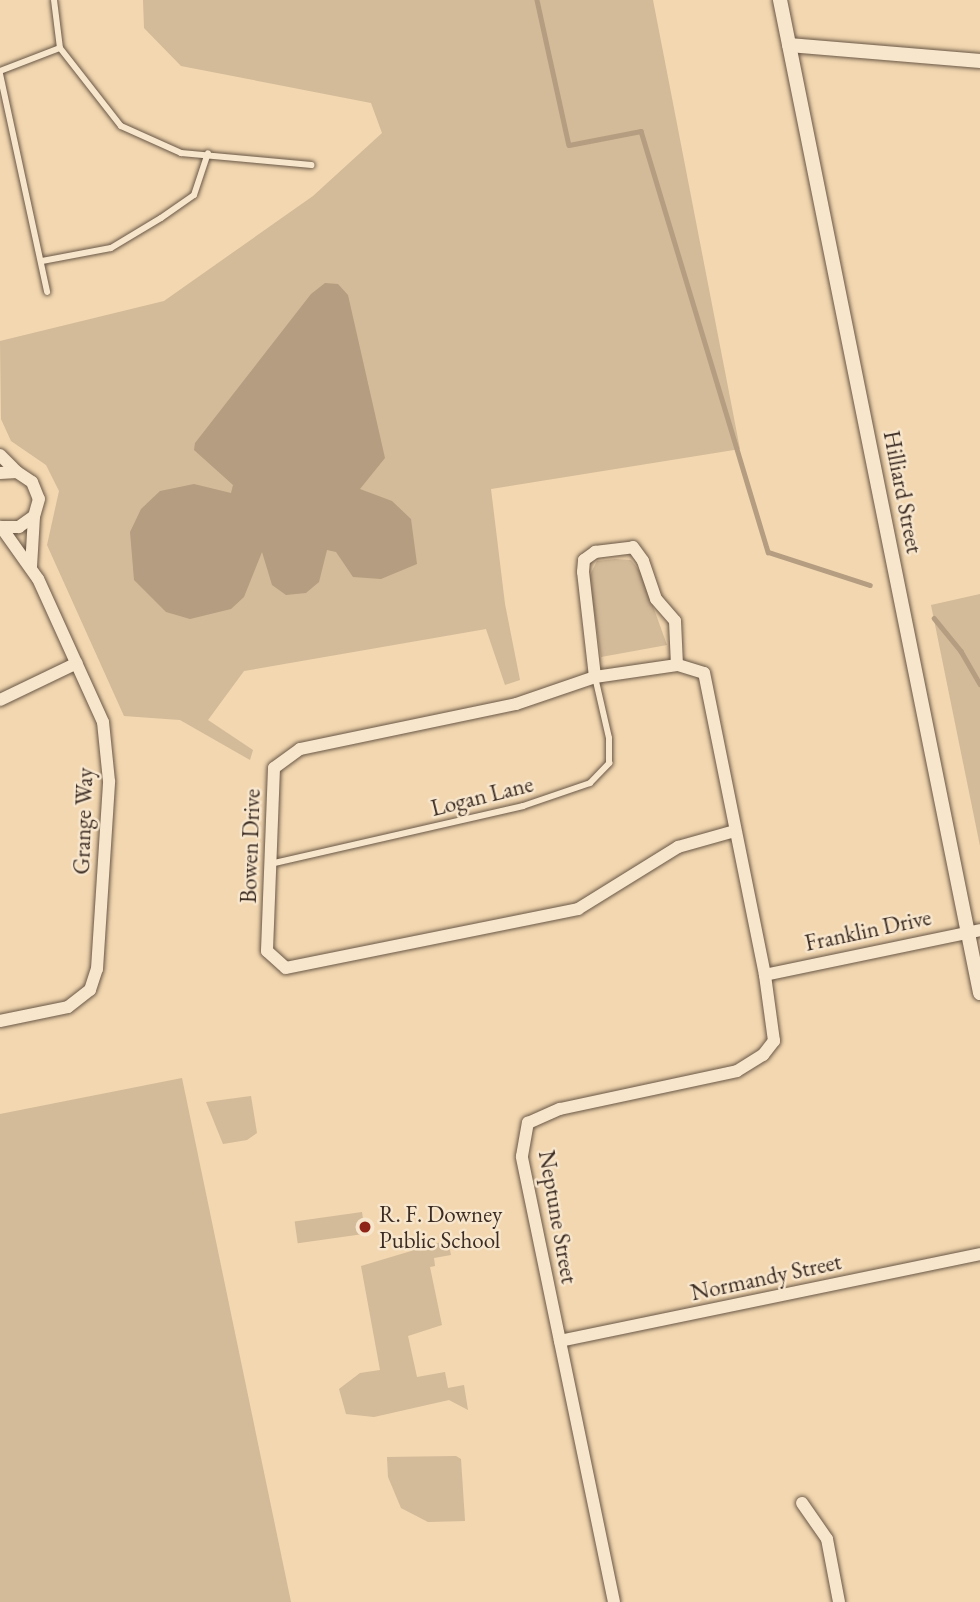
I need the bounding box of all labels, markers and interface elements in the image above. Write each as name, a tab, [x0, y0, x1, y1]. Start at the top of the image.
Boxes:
street label: Hilliard Street	[878, 428, 928, 556]
street label: Grange Way	[67, 767, 99, 875]
street label: Logan Lane	[428, 770, 536, 822]
street label: Bowen Drive	[234, 788, 266, 904]
street label: Franklin Drive	[802, 903, 934, 957]
street label: Neptune Street	[533, 1148, 583, 1286]
place label: R. F. Downey Public School	[379, 1200, 502, 1254]
marker: R. F. Downey Public School	[357, 1219, 373, 1235]
street label: Normandy Street	[688, 1248, 844, 1306]

